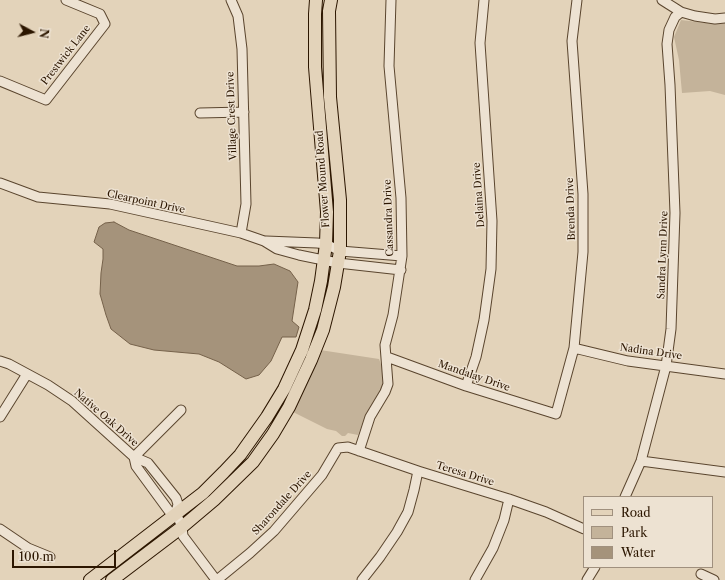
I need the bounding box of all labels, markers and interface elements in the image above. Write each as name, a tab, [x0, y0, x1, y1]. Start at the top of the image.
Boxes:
north arrow	[12, 12, 52, 52]
street label: Prestwick Lane	[39, 23, 93, 87]
text: N	[36, 28, 51, 39]
street label: Village Crest Drive	[224, 71, 240, 161]
street label: Flower Mound Road	[314, 130, 332, 228]
street label: Delaina Drive	[471, 162, 487, 228]
street label: Brenda Drive	[564, 177, 578, 241]
street label: Cassandra Drive	[382, 179, 396, 257]
street label: Clearpoint Drive	[106, 188, 186, 216]
street label: Sandra Lynn Drive	[655, 211, 671, 299]
street label: Nadina Drive	[619, 342, 683, 362]
street label: Mandalay Drive	[437, 358, 511, 394]
street label: Native Oak Drive	[71, 387, 141, 449]
street label: Teresa Drive	[435, 459, 495, 489]
street label: Sharondale Drive	[250, 468, 314, 538]
legend	[583, 496, 713, 568]
text: Road	[621, 505, 651, 520]
text: Park	[621, 525, 647, 540]
scale bar	[14, 542, 118, 568]
text: Water	[621, 545, 655, 560]
text: 100 m	[19, 549, 54, 564]

